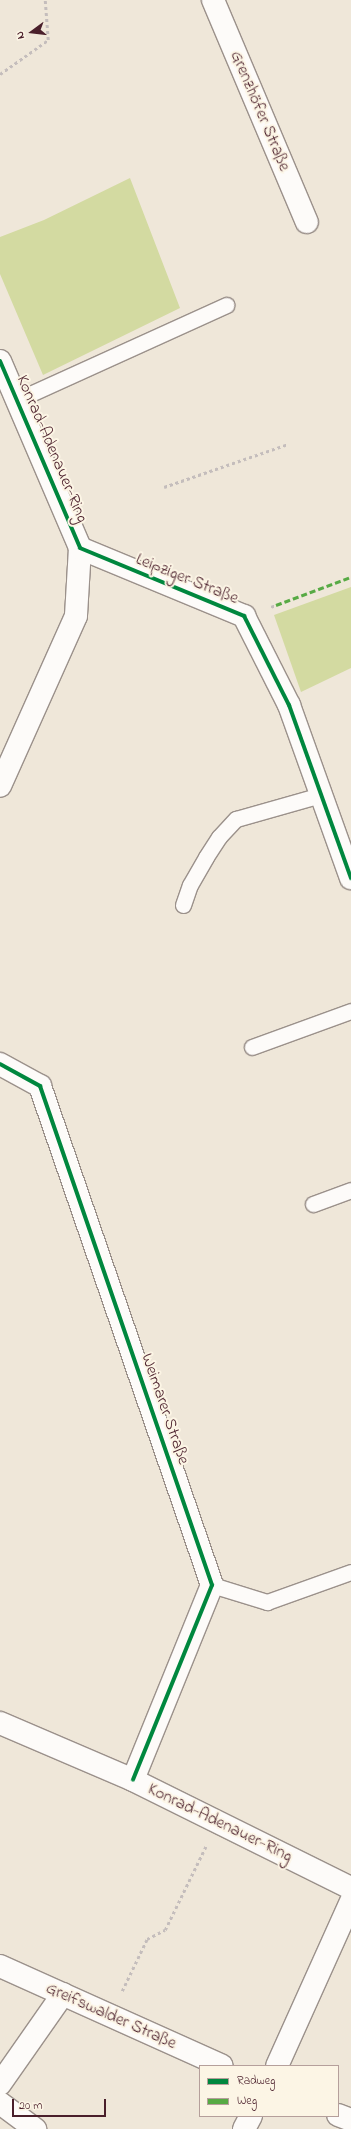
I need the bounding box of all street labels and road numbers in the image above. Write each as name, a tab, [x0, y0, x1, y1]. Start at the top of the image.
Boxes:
street label: Grenzhöfer Straße	[225, 48, 295, 174]
street label: Konrad-Adenauer-Ring	[12, 372, 92, 526]
street label: Leipziger Straße	[133, 549, 241, 609]
street label: Weimarer Straße	[136, 1351, 194, 1467]
street label: Konrad-Adenauer-Ring	[144, 1779, 296, 1867]
street label: Greifswalder Straße	[43, 1978, 179, 2054]

